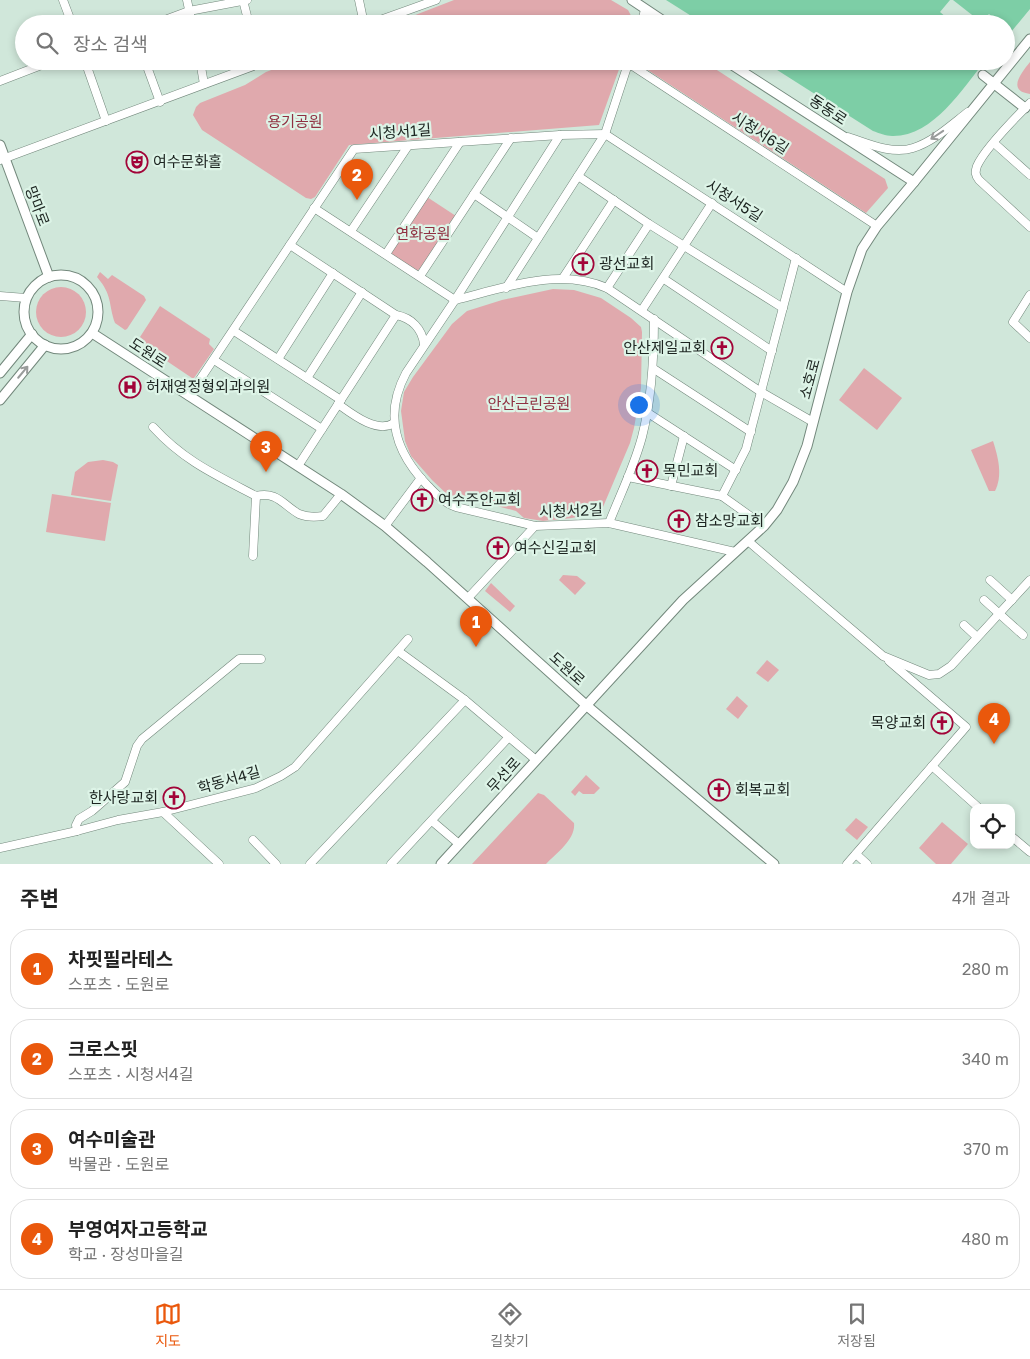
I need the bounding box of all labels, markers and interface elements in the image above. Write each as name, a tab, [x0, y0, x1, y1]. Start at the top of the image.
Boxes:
search box	[15, 15, 1015, 70]
icon: search	[33, 29, 61, 57]
text: 장소 검색	[73, 32, 148, 55]
street label: 동동로	[806, 90, 851, 128]
street label: 시청서6길	[729, 107, 792, 157]
park label: 용기공원	[267, 112, 323, 130]
street label: 시청서1길	[368, 120, 432, 142]
one-way arrow	[930, 130, 944, 140]
theatre icon: 여수문화홀	[125, 150, 149, 174]
place label: 여수문화홀	[153, 152, 222, 170]
pin: 2	[341, 159, 373, 200]
street label: 시청서5길	[703, 175, 766, 225]
street label: 망마로	[22, 183, 54, 228]
park label: 연화공원	[395, 224, 451, 242]
church icon: 광선교회	[571, 252, 595, 276]
place label: 광선교회	[599, 254, 654, 272]
street label: 도원로	[126, 333, 171, 371]
church icon: 안산제일교회	[710, 336, 734, 360]
place label: 안산제일교회	[623, 338, 706, 356]
street label: 소호로	[795, 356, 823, 401]
one-way arrow	[17, 366, 28, 379]
hospital icon: 허재영정형외과의원	[118, 375, 142, 399]
place label: 허재영정형외과의원	[146, 377, 270, 395]
your location	[626, 392, 652, 418]
park label: 안산근린공원	[488, 394, 570, 412]
pin: 3	[250, 431, 282, 472]
church icon: 목민교회	[635, 459, 659, 483]
place label: 목민교회	[663, 461, 718, 479]
church icon: 여수주안교회	[410, 488, 434, 512]
place label: 여수주안교회	[438, 490, 521, 508]
street label: 시청서2길	[539, 500, 603, 520]
church icon: 참소망교회	[667, 509, 691, 533]
place label: 참소망교회	[695, 511, 764, 529]
church icon: 여수신길교회	[486, 536, 510, 560]
place label: 여수신길교회	[514, 538, 597, 556]
pin: 1	[460, 606, 492, 647]
street label: 도원로	[546, 648, 589, 689]
pin: 4	[978, 703, 1010, 744]
church icon: 목양교회	[930, 711, 954, 735]
place label: 목양교회	[871, 713, 926, 731]
street label: 무선로	[483, 753, 524, 796]
street label: 학동서4길	[195, 762, 262, 797]
church icon: 회복교회	[707, 778, 731, 802]
place label: 회복교회	[735, 780, 790, 798]
church icon: 한사랑교회	[162, 786, 186, 810]
place label: 한사랑교회	[89, 788, 158, 806]
map controls	[970, 804, 1015, 849]
button: locate	[970, 804, 1015, 849]
text: 주변	[20, 885, 59, 911]
text: 4개 결과	[952, 888, 1010, 908]
text: 차핏필라테스	[68, 947, 173, 970]
text: 1	[33, 959, 41, 979]
text: 280 m	[962, 959, 1009, 979]
text: 스포츠 · 도원로	[68, 974, 169, 994]
text: 크로스핏	[68, 1037, 138, 1060]
text: 2	[32, 1049, 42, 1069]
text: 340 m	[962, 1049, 1009, 1069]
text: 스포츠 · 시청서4길	[68, 1064, 194, 1084]
text: 여수미술관	[68, 1127, 155, 1150]
text: 3	[32, 1139, 42, 1159]
text: 370 m	[963, 1139, 1009, 1159]
text: 박물관 · 도원로	[68, 1154, 169, 1174]
text: 부영여자고등학교	[68, 1217, 208, 1240]
text: 4	[32, 1229, 42, 1249]
text: 480 m	[961, 1229, 1009, 1249]
text: 학교 · 장성마을길	[68, 1244, 184, 1264]
tab: 지도	[154, 1300, 182, 1350]
tab: 길찾기	[490, 1300, 529, 1350]
tab: 저장됨	[837, 1300, 876, 1350]

